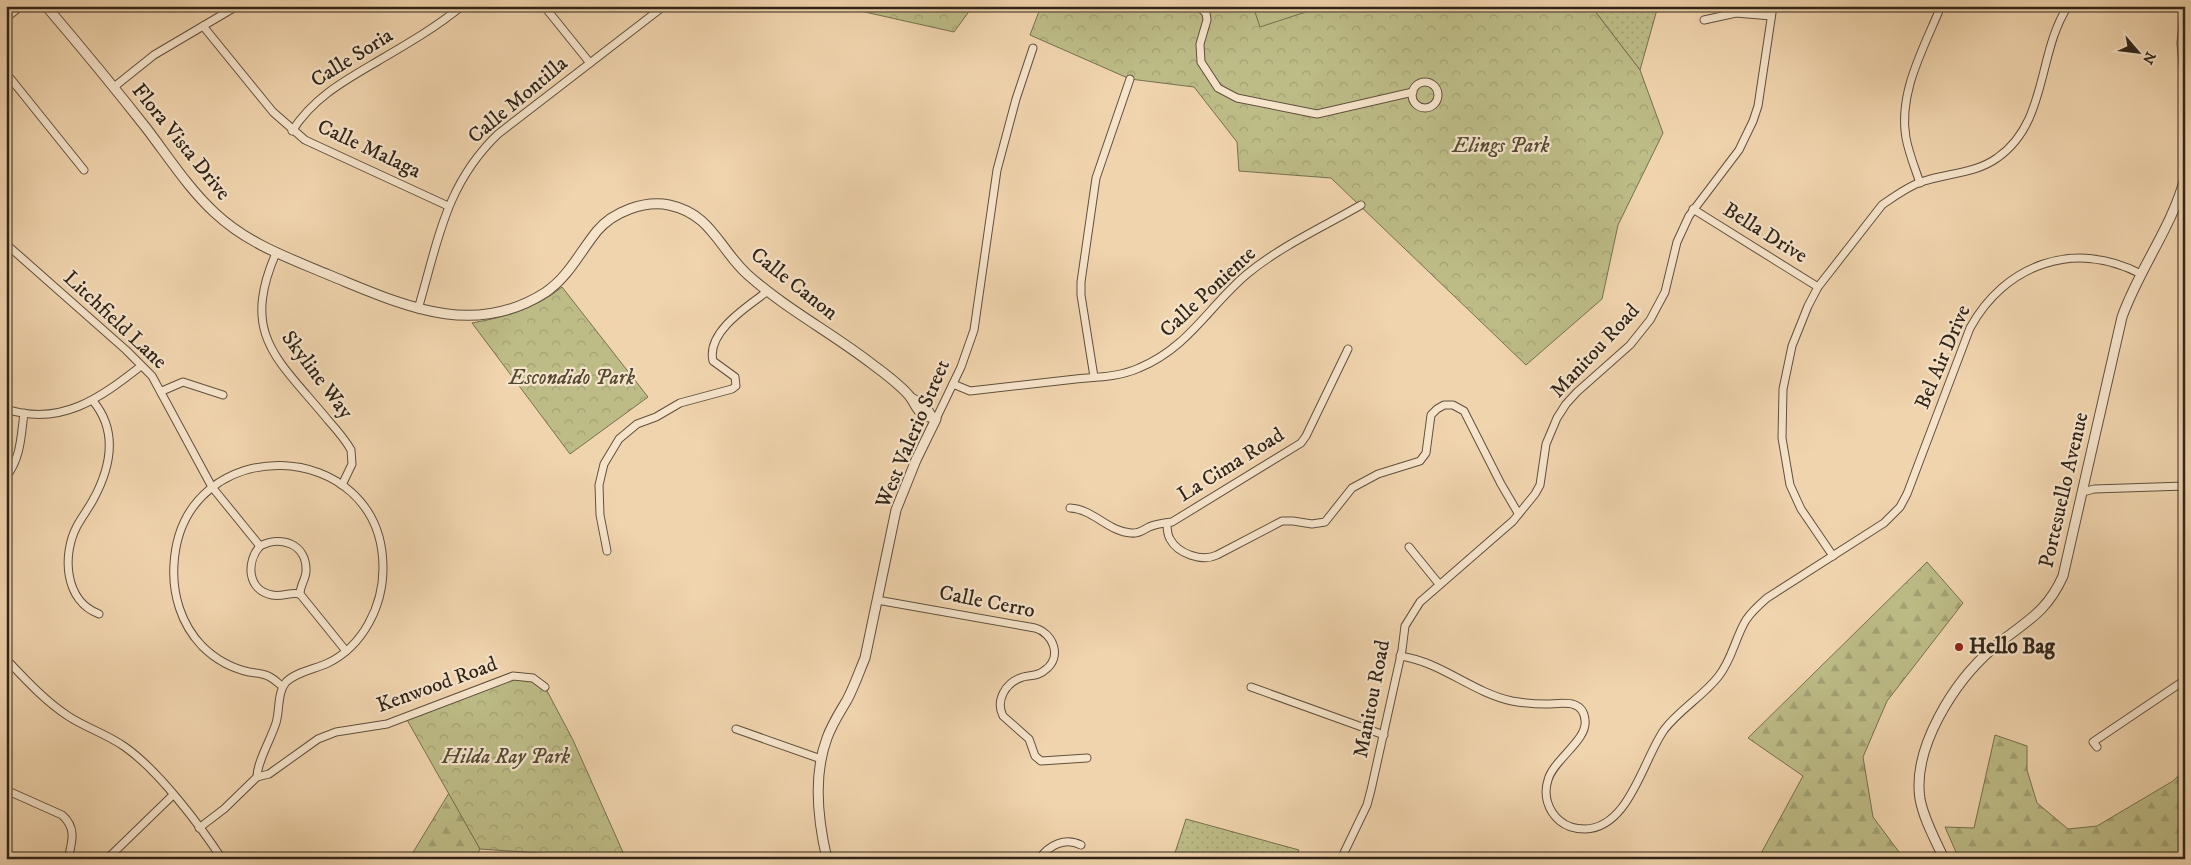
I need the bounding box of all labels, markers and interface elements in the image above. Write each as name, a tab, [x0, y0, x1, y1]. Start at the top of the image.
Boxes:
street label: Calle Soria	[306, 23, 398, 93]
north arrow	[2114, 28, 2164, 78]
text: N	[2138, 48, 2159, 67]
street label: Calle Montilla	[463, 51, 573, 149]
street label: Flora Vista Drive	[126, 78, 236, 206]
street label: Calle Malaga	[313, 114, 425, 184]
park label: Elings Park	[1451, 133, 1550, 159]
street label: Bella Drive	[1718, 197, 1812, 269]
street label: Calle Poniente	[1155, 241, 1262, 343]
street label: Calle Canon	[745, 242, 843, 326]
street label: Litchfield Lane	[58, 265, 173, 375]
street label: Manitou Road	[1545, 298, 1646, 404]
street label: Bel Air Drive	[1909, 301, 1977, 413]
street label: Skyline Way	[275, 326, 359, 425]
street label: West Valerio Street	[870, 356, 956, 513]
park label: Escondido Park	[508, 365, 635, 391]
street label: Portesuello Avenue	[2033, 409, 2095, 570]
street label: La Cima Road	[1173, 422, 1289, 508]
street label: Calle Cerro	[937, 580, 1037, 624]
place label: Hello Bag	[1969, 634, 2055, 660]
street label: Manitou Road	[1348, 637, 1396, 760]
marker: Hello Bag	[1953, 641, 1965, 653]
street label: Kenwood Road	[373, 651, 501, 719]
park label: Hilda Ray Park	[441, 744, 570, 770]

